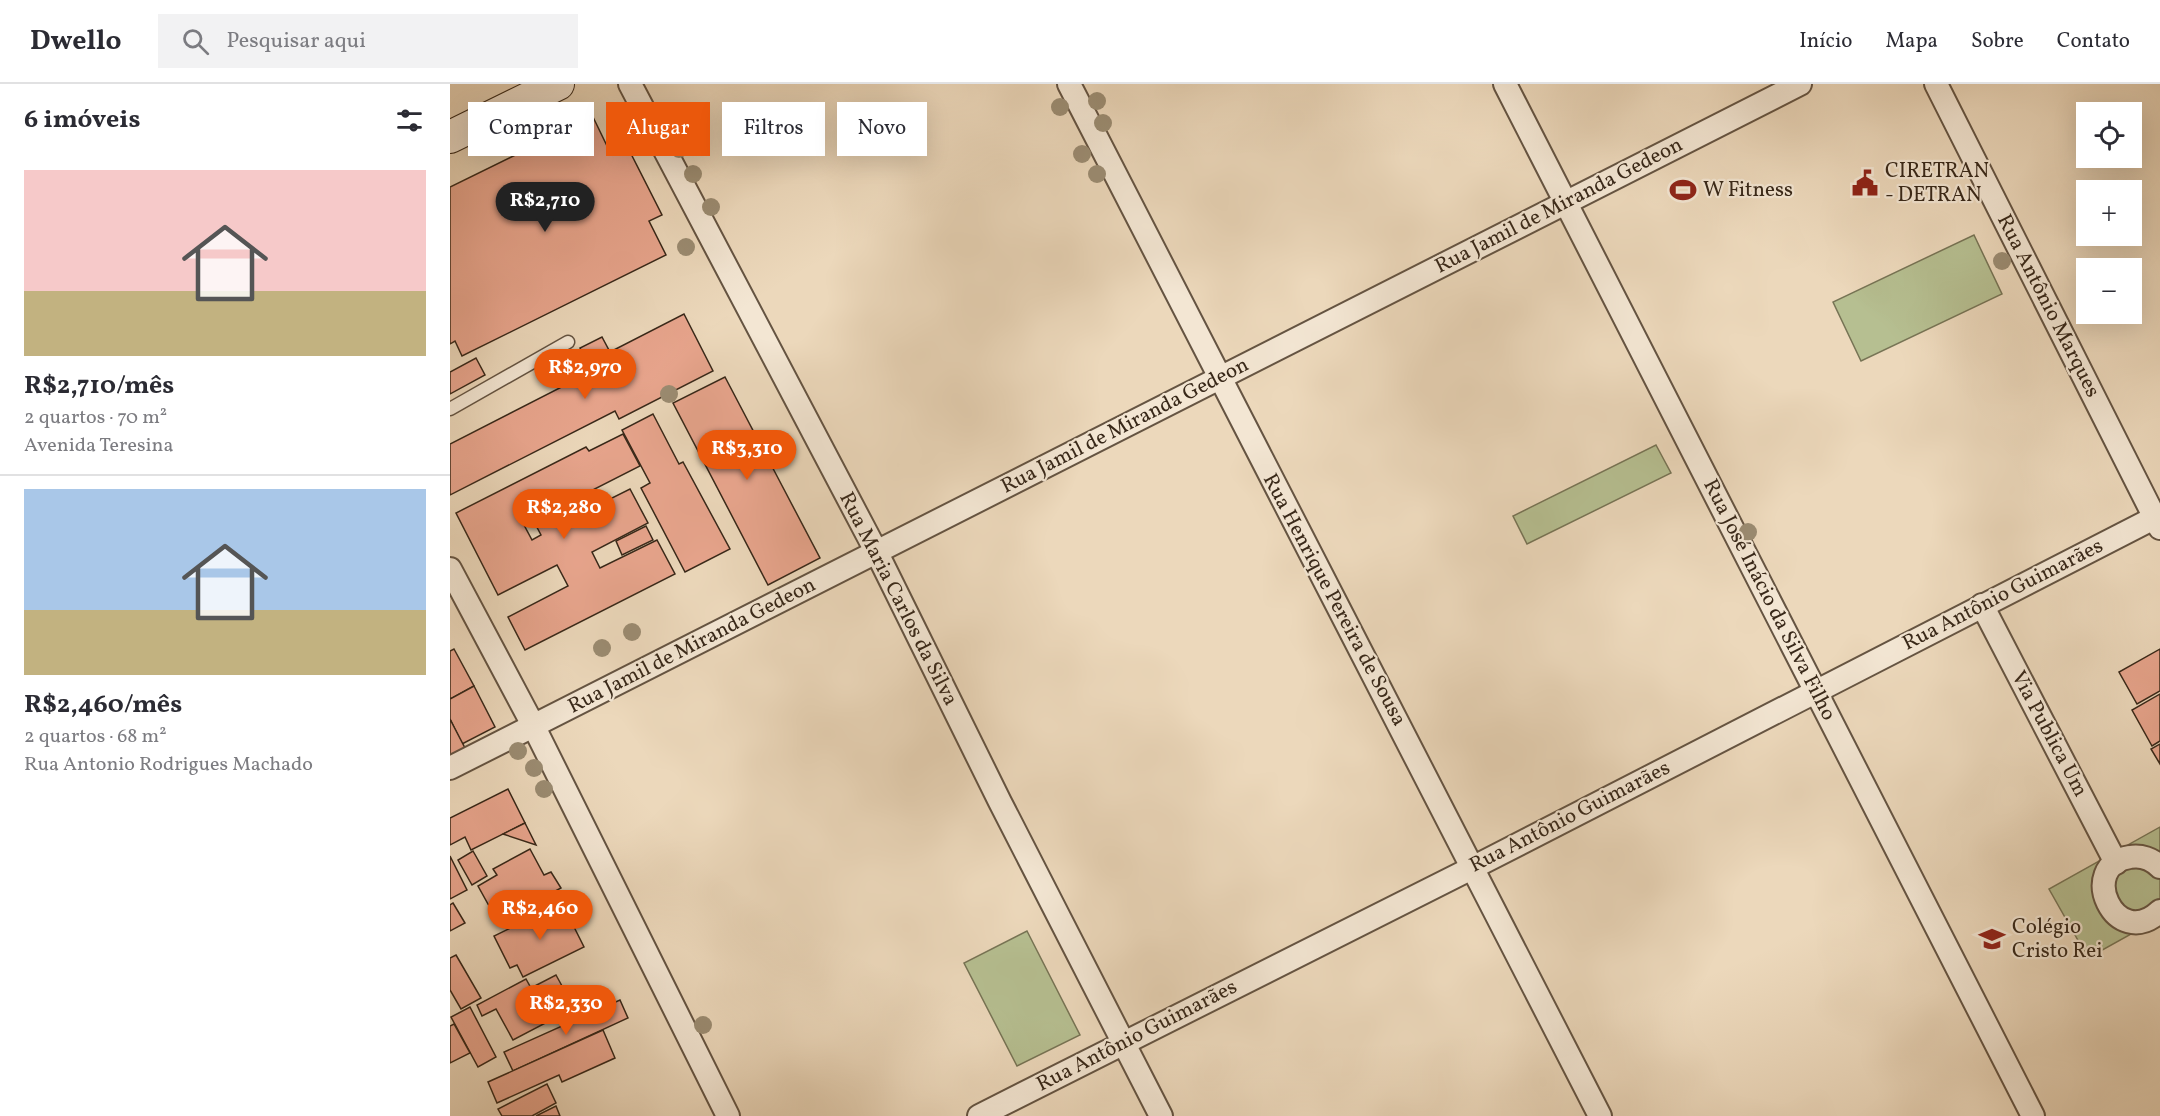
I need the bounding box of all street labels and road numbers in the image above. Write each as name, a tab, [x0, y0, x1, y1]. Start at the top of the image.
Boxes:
street label: Rua Jamil de Miranda Gedeon	[1430, 131, 1688, 281]
street label: Rua Antônio Marques	[1989, 210, 2107, 402]
street label: Rua Jamil de Miranda Gedeon	[996, 351, 1254, 501]
street label: Rua Henrique Pereira de Sousa	[1255, 469, 1413, 731]
street label: Rua José Inácio da Silva Filho	[1695, 474, 1843, 726]
street label: Rua Maria Carlos da Silva	[831, 487, 965, 711]
street label: Rua Antônio Guimarães	[1898, 532, 2108, 658]
street label: Rua Jamil de Miranda Gedeon	[563, 571, 821, 721]
street label: Via Publica Um	[2004, 666, 2094, 802]
street label: Rua Antônio Guimarães	[1465, 754, 1675, 880]
street label: Rua Antônio Guimarães	[1032, 973, 1242, 1099]

